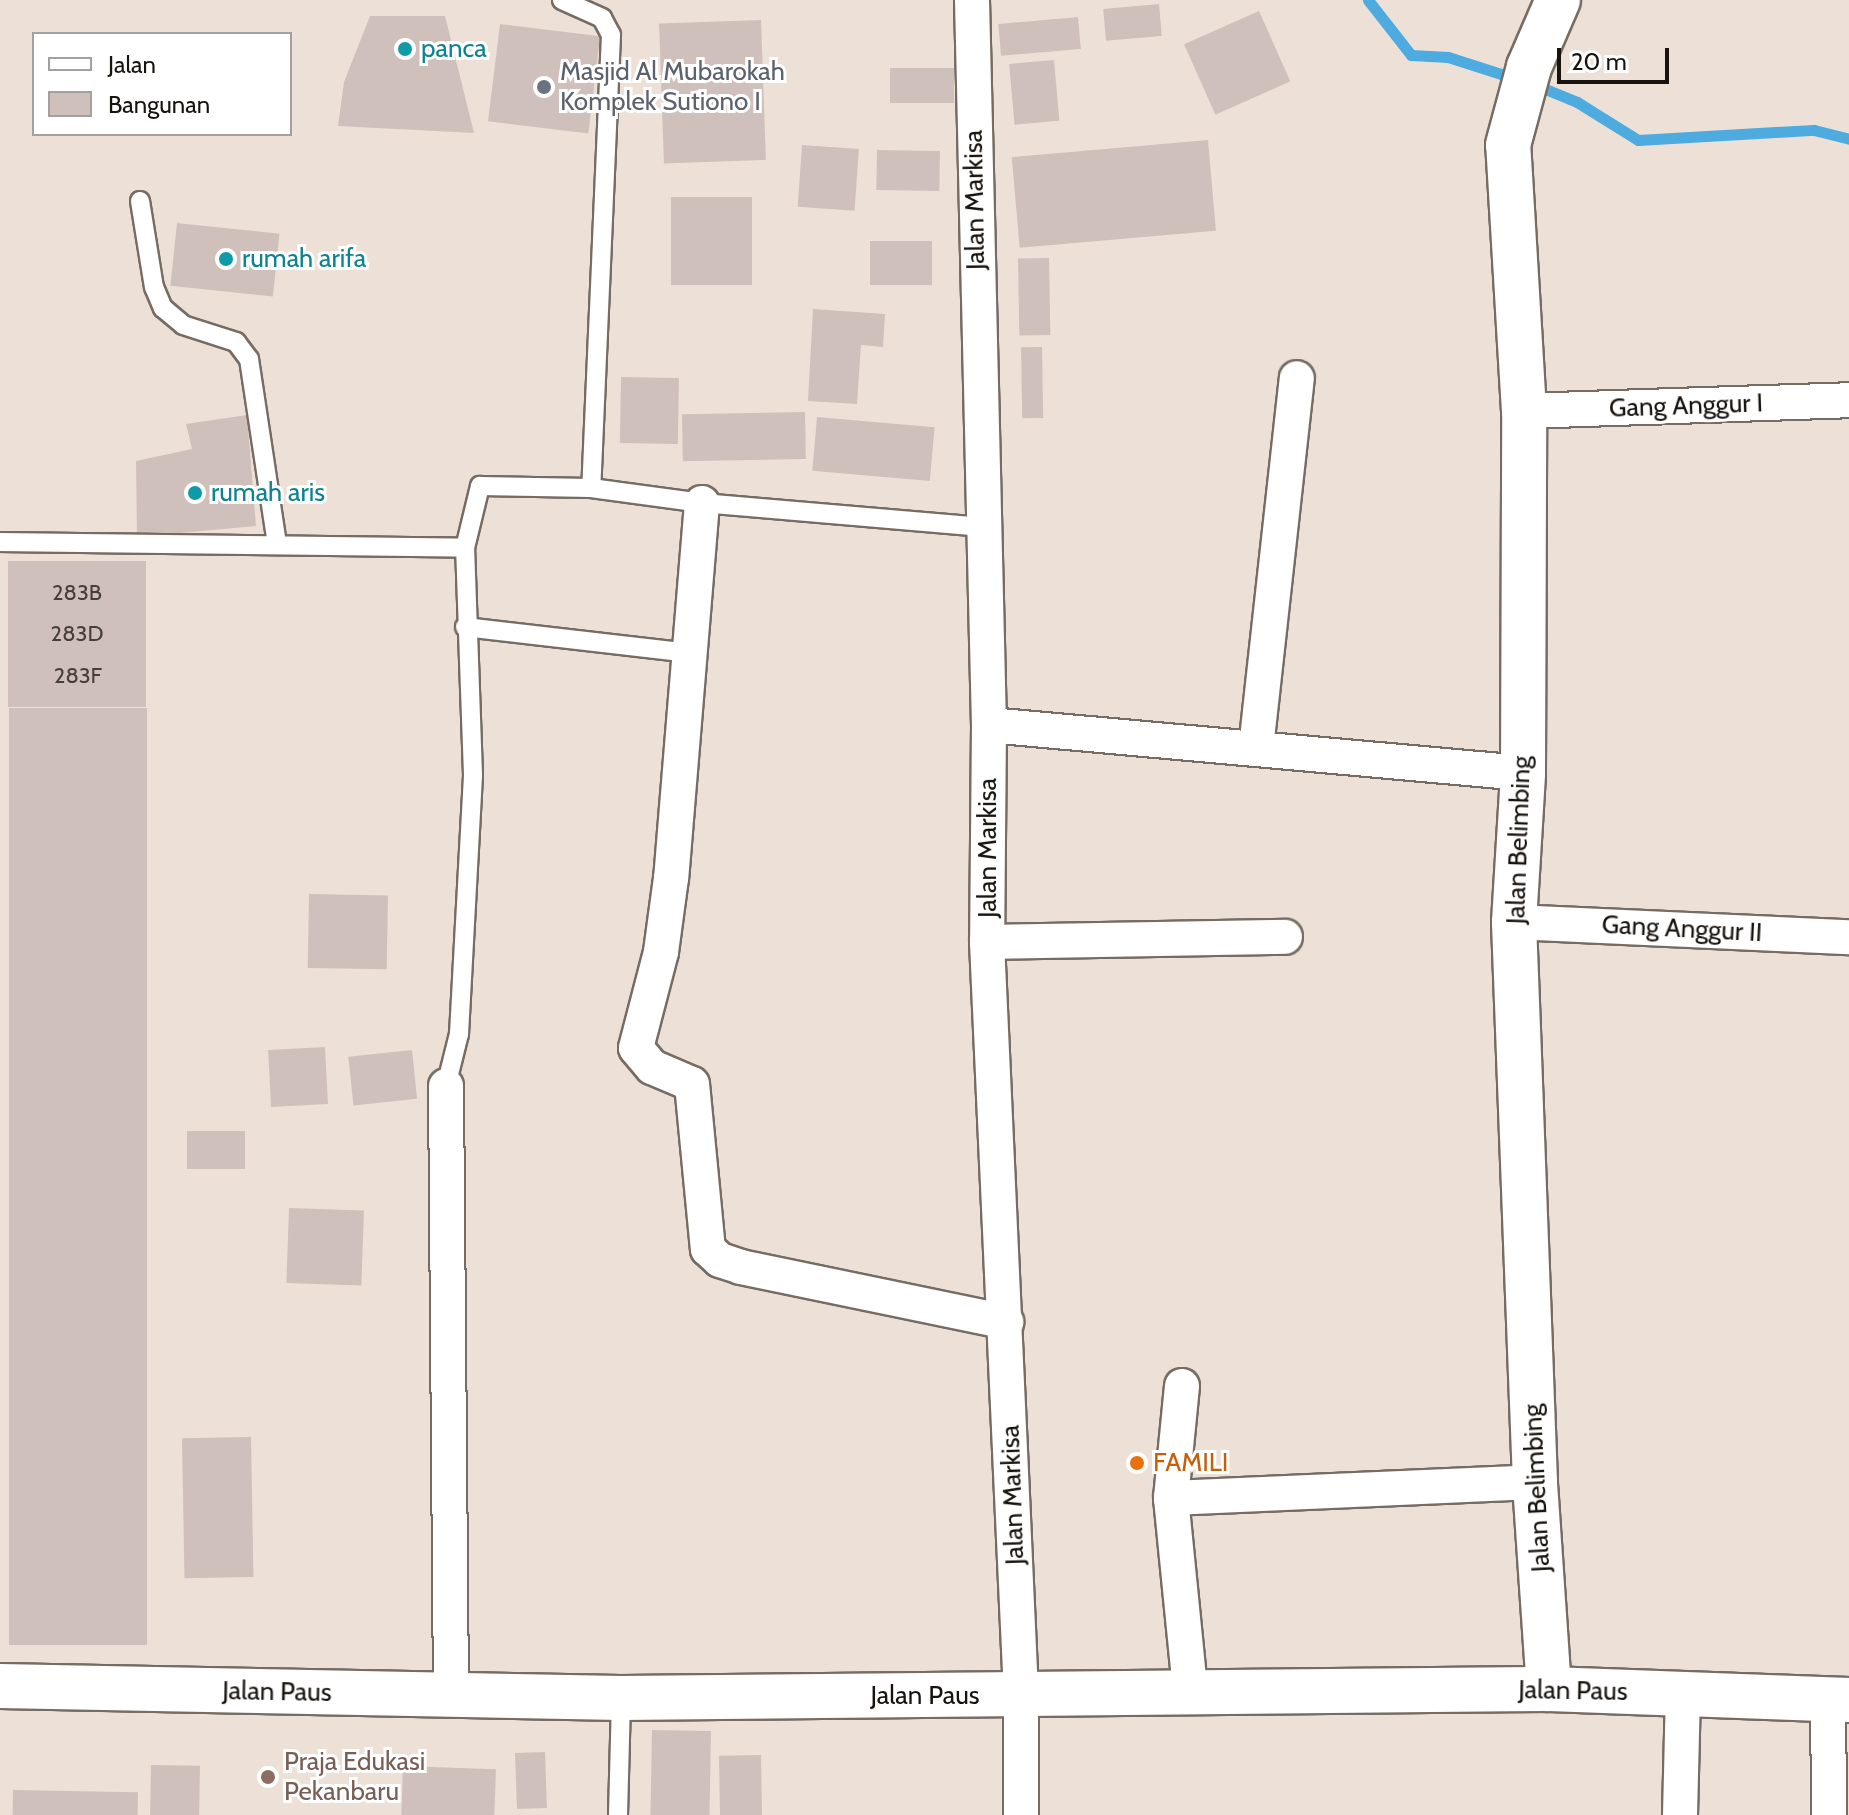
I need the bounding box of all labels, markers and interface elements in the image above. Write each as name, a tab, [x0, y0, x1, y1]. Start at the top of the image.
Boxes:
legend	[32, 32, 292, 136]
scale bar	[1561, 32, 1673, 82]
place label: panca	[421, 33, 487, 65]
marker: panca	[396, 40, 414, 58]
text: 20 m	[1571, 47, 1627, 76]
text: Jalan	[108, 50, 156, 79]
place label: Masjid Al Mubarokah Komplek Sutiono I	[560, 56, 785, 118]
marker: Masjid Al Mubarokah Komplek Sutiono I	[535, 78, 553, 96]
text: Bangunan	[108, 90, 210, 119]
street label: Jalan Markisa	[958, 130, 992, 270]
place label: rumah arifa	[242, 243, 366, 275]
marker: rumah arifa	[217, 250, 235, 268]
street label: Gang Anggur I	[1608, 388, 1764, 424]
place label: rumah aris	[211, 477, 325, 509]
marker: rumah aris	[186, 484, 204, 502]
house number: 283B	[52, 580, 102, 606]
house number: 283D	[51, 621, 103, 647]
house number: 283F	[54, 663, 102, 689]
street label: Jalan Belimbing	[1500, 755, 1538, 925]
street label: Jalan Markisa	[972, 778, 1004, 918]
street label: Gang Anggur II	[1601, 909, 1763, 949]
street label: Jalan Belimbing	[1517, 1403, 1557, 1573]
street label: Jalan Markisa	[995, 1425, 1031, 1565]
place label: FAMILI	[1153, 1447, 1229, 1479]
marker: FAMILI	[1128, 1454, 1146, 1472]
street label: Jalan Paus	[1518, 1674, 1628, 1708]
street label: Jalan Paus	[222, 1675, 332, 1709]
street label: Jalan Paus	[870, 1680, 980, 1712]
place label: Praja Edukasi Pekanbaru	[284, 1746, 425, 1808]
marker: Praja Edukasi Pekanbaru	[259, 1768, 277, 1786]

